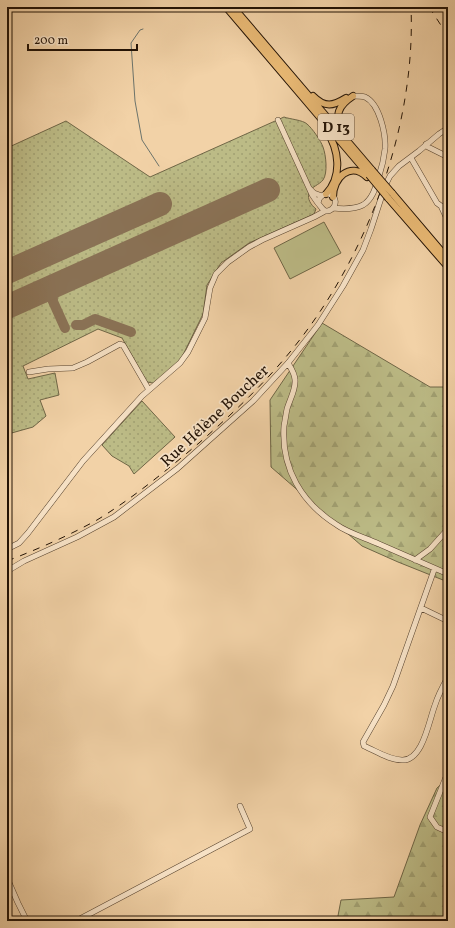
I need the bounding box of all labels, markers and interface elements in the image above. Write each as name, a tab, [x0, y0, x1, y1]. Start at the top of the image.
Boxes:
scale bar	[28, 26, 137, 52]
text: 200 m	[34, 33, 68, 49]
road number: D 13	[318, 114, 354, 140]
street label: Rue Hélène Boucher	[156, 360, 275, 473]

